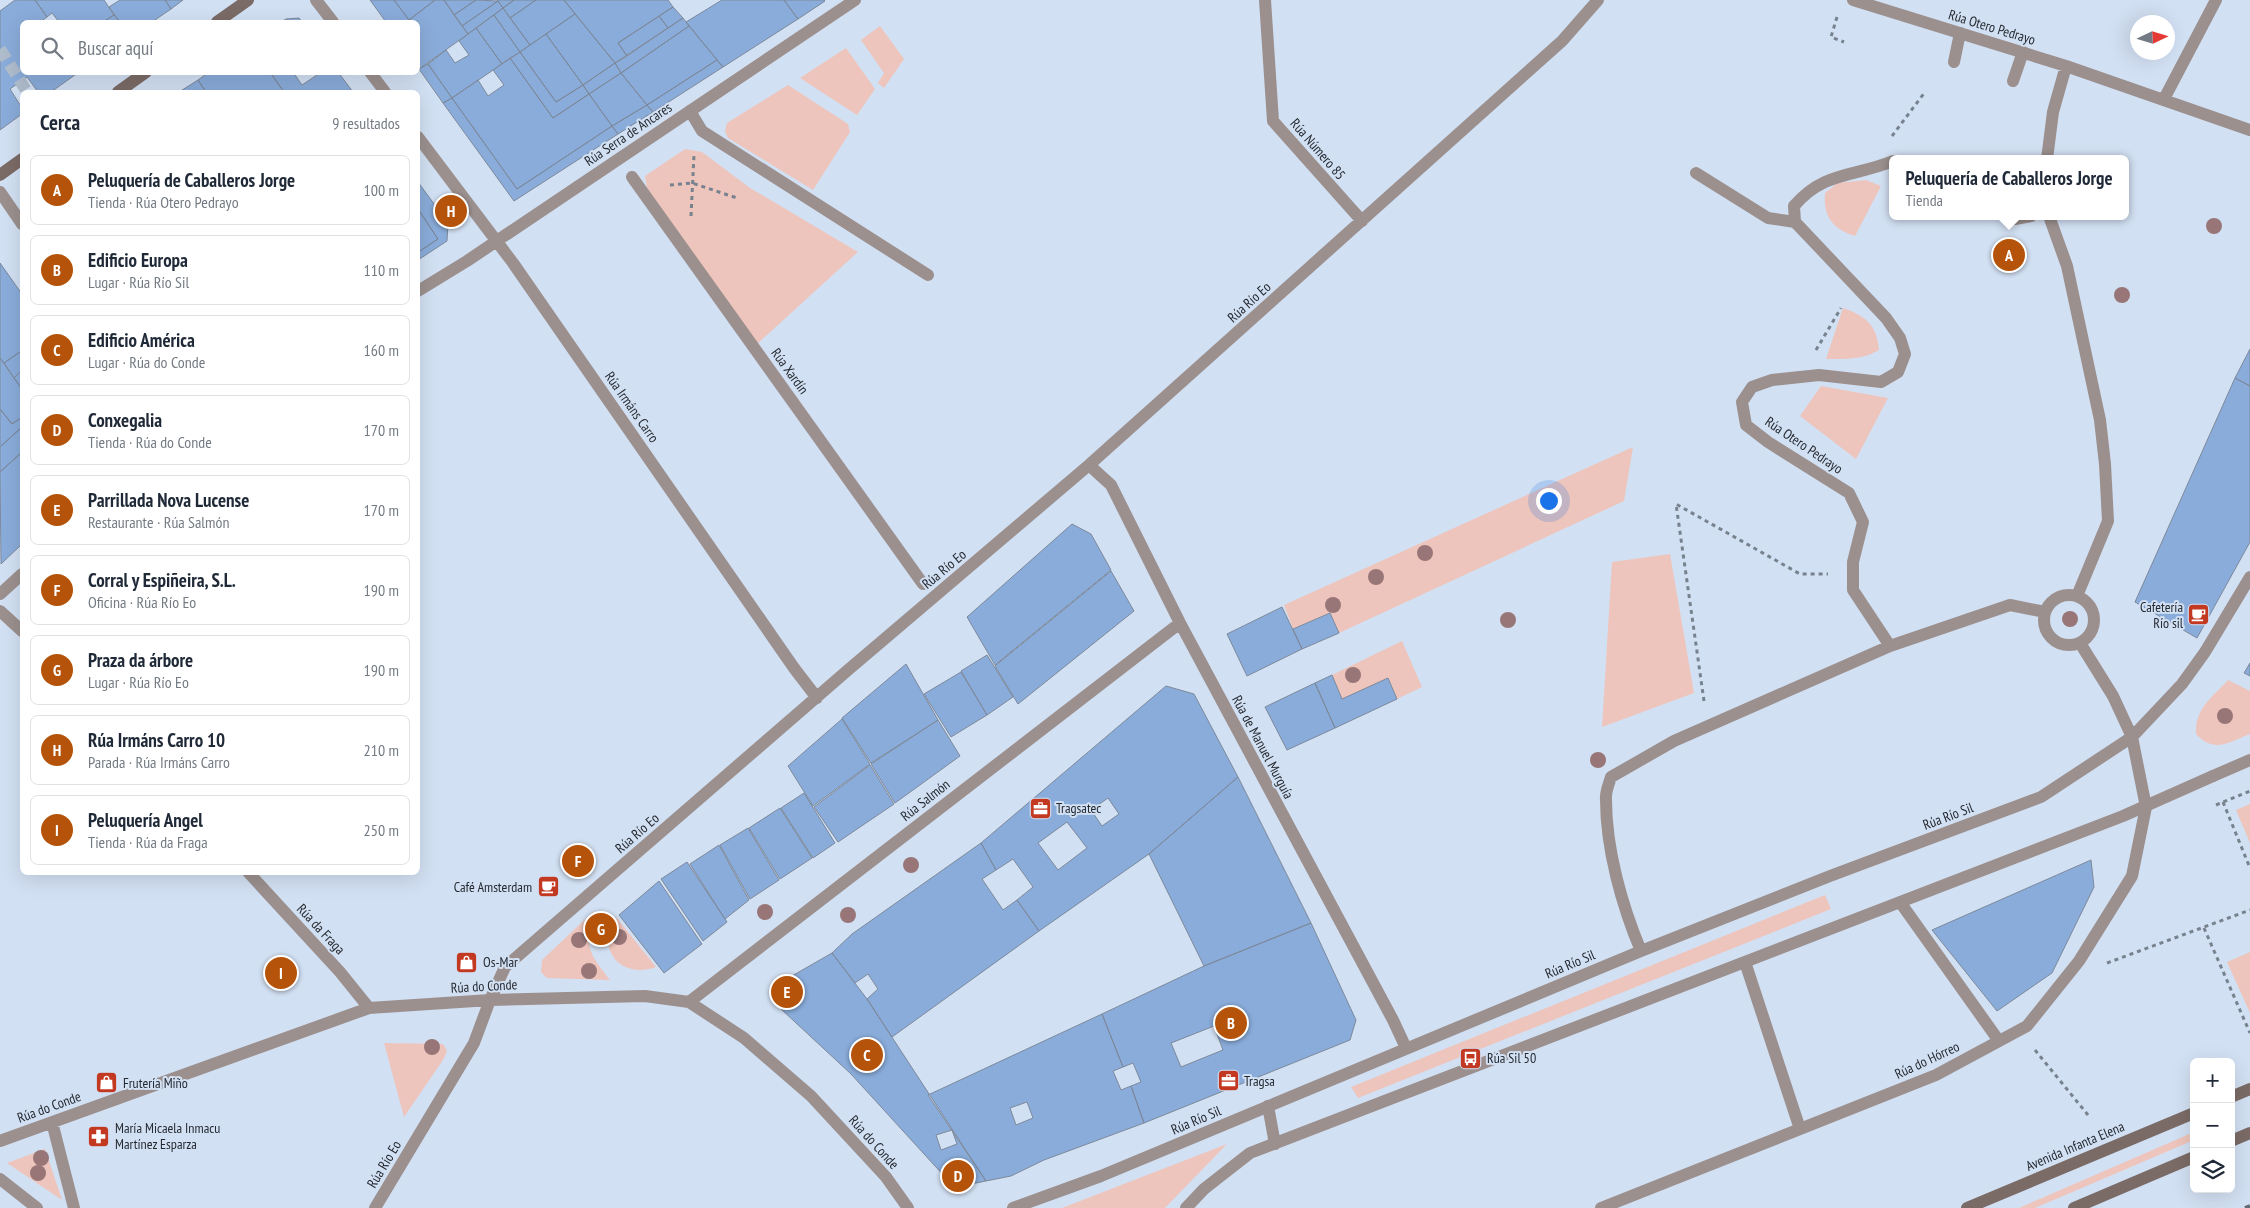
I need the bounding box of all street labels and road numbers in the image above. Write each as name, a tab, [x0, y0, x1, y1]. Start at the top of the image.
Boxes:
street label: Rúa Otero Pedrayo	[1946, 5, 2038, 49]
street label: Rúa Serra de Ancares	[581, 98, 675, 170]
street label: Rúa Número 85	[1286, 115, 1350, 183]
street label: Rúa Río Eo	[1224, 278, 1274, 326]
street label: Rúa Xardín	[767, 345, 813, 397]
street label: Rúa Irmáns Carro	[601, 368, 663, 446]
street label: Rúa Otero Pedrayo	[1762, 412, 1846, 478]
street label: Rúa Río Eo	[918, 545, 970, 593]
street label: Rúa de Manuel Murguía	[1228, 692, 1298, 802]
street label: Rúa Salmón	[897, 775, 953, 825]
street label: Rúa Río Sil	[1920, 798, 1976, 834]
street label: Rúa Río Eo	[611, 809, 663, 857]
street label: Rúa da Fraga	[293, 900, 349, 958]
street label: Rúa Río Sil	[1542, 945, 1598, 983]
street label: Rúa do Conde	[450, 975, 518, 997]
street label: Rúa do Hórreo	[1892, 1037, 1962, 1083]
street label: Rúa do Conde	[15, 1087, 84, 1127]
street label: Rúa Río Sil	[1168, 1101, 1224, 1139]
street label: Rúa do Conde	[845, 1111, 903, 1173]
street label: Avenida Infanta Elena	[2023, 1117, 2127, 1175]
street label: Rúa Río Eo	[363, 1137, 405, 1191]

